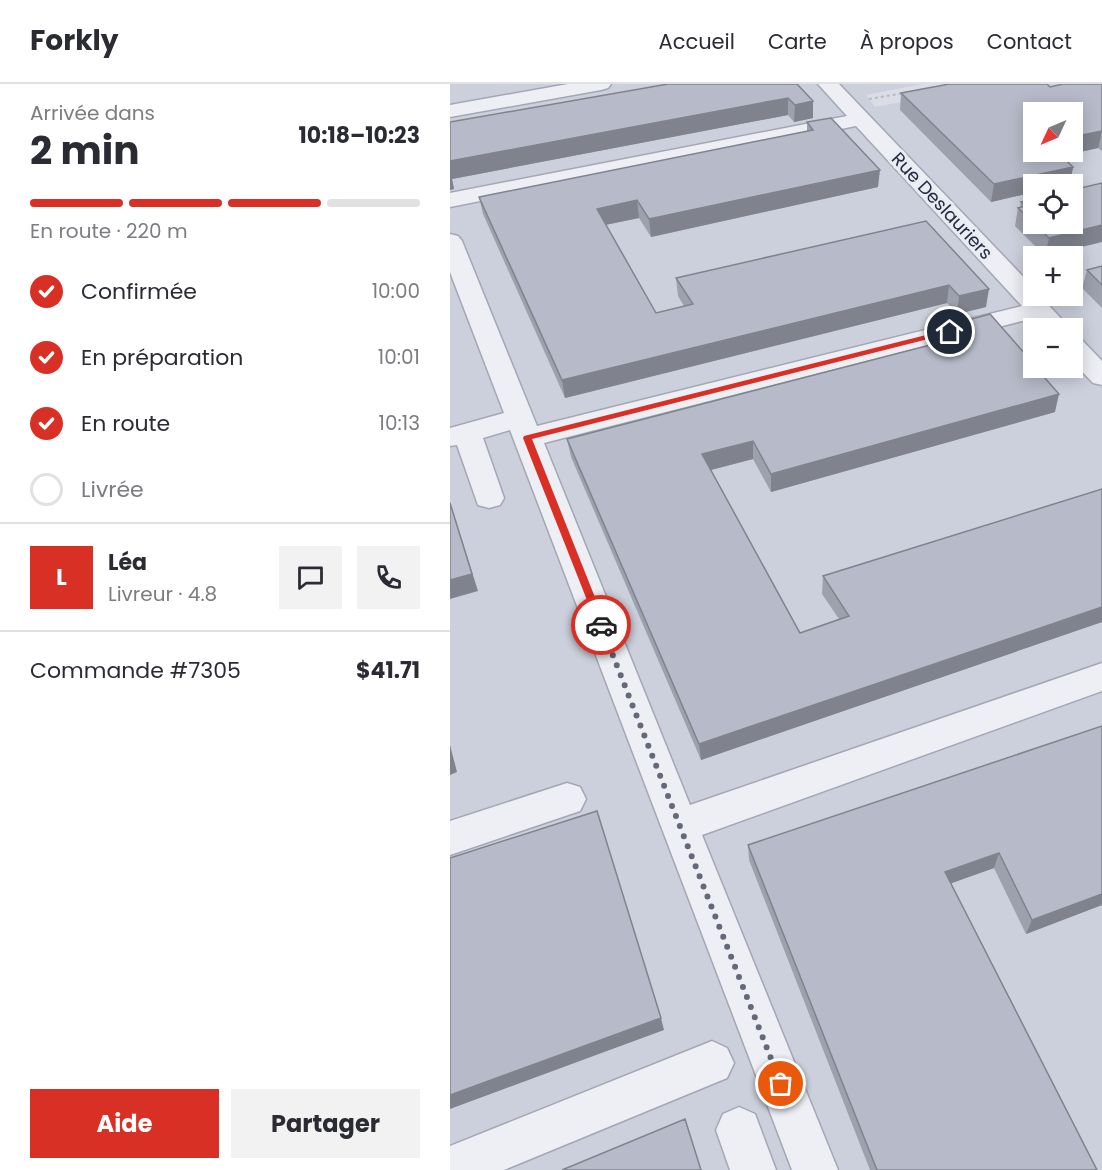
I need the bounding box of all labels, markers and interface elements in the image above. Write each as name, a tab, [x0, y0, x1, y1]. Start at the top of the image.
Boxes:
text: Forkly	[30, 21, 118, 60]
text: Accueil	[658, 27, 735, 56]
text: Carte	[768, 27, 827, 56]
text: À propos	[860, 27, 954, 56]
text: Contact	[987, 27, 1072, 56]
text: Arrivée dans	[30, 99, 155, 127]
north arrow	[1023, 102, 1083, 162]
map controls	[1023, 102, 1083, 378]
text: 10:18–10:23	[299, 120, 420, 151]
text: 2 min	[30, 123, 140, 178]
street label: Rue Deslauriers	[886, 147, 999, 265]
button: locate	[1023, 174, 1083, 234]
text: En route · 220 m	[30, 217, 188, 245]
button: +	[1023, 246, 1083, 306]
icon: check	[30, 275, 63, 308]
text: Confirmée	[81, 276, 197, 307]
text: 10:00	[372, 277, 420, 305]
pin	[924, 306, 975, 357]
icon: home	[933, 315, 966, 348]
button: −	[1023, 318, 1083, 378]
icon: check	[30, 341, 63, 374]
text: En préparation	[81, 342, 243, 373]
text: 10:01	[378, 343, 420, 371]
icon: check	[30, 407, 63, 440]
text: En route	[81, 408, 170, 439]
text: 10:13	[379, 409, 420, 437]
text: Livrée	[81, 474, 144, 505]
button: chat	[279, 546, 342, 609]
button: phone	[357, 546, 420, 609]
text: Léa	[108, 547, 147, 578]
text: L	[56, 562, 67, 593]
text: Livreur · 4.8	[108, 580, 217, 608]
courier	[571, 595, 631, 655]
icon: car	[585, 609, 618, 642]
text: Commande #7305	[30, 655, 241, 686]
text: $41.71	[356, 655, 420, 686]
pin	[755, 1058, 806, 1109]
icon: bag	[764, 1067, 797, 1100]
button: Aide	[30, 1089, 219, 1158]
button: Partager	[231, 1089, 420, 1158]

